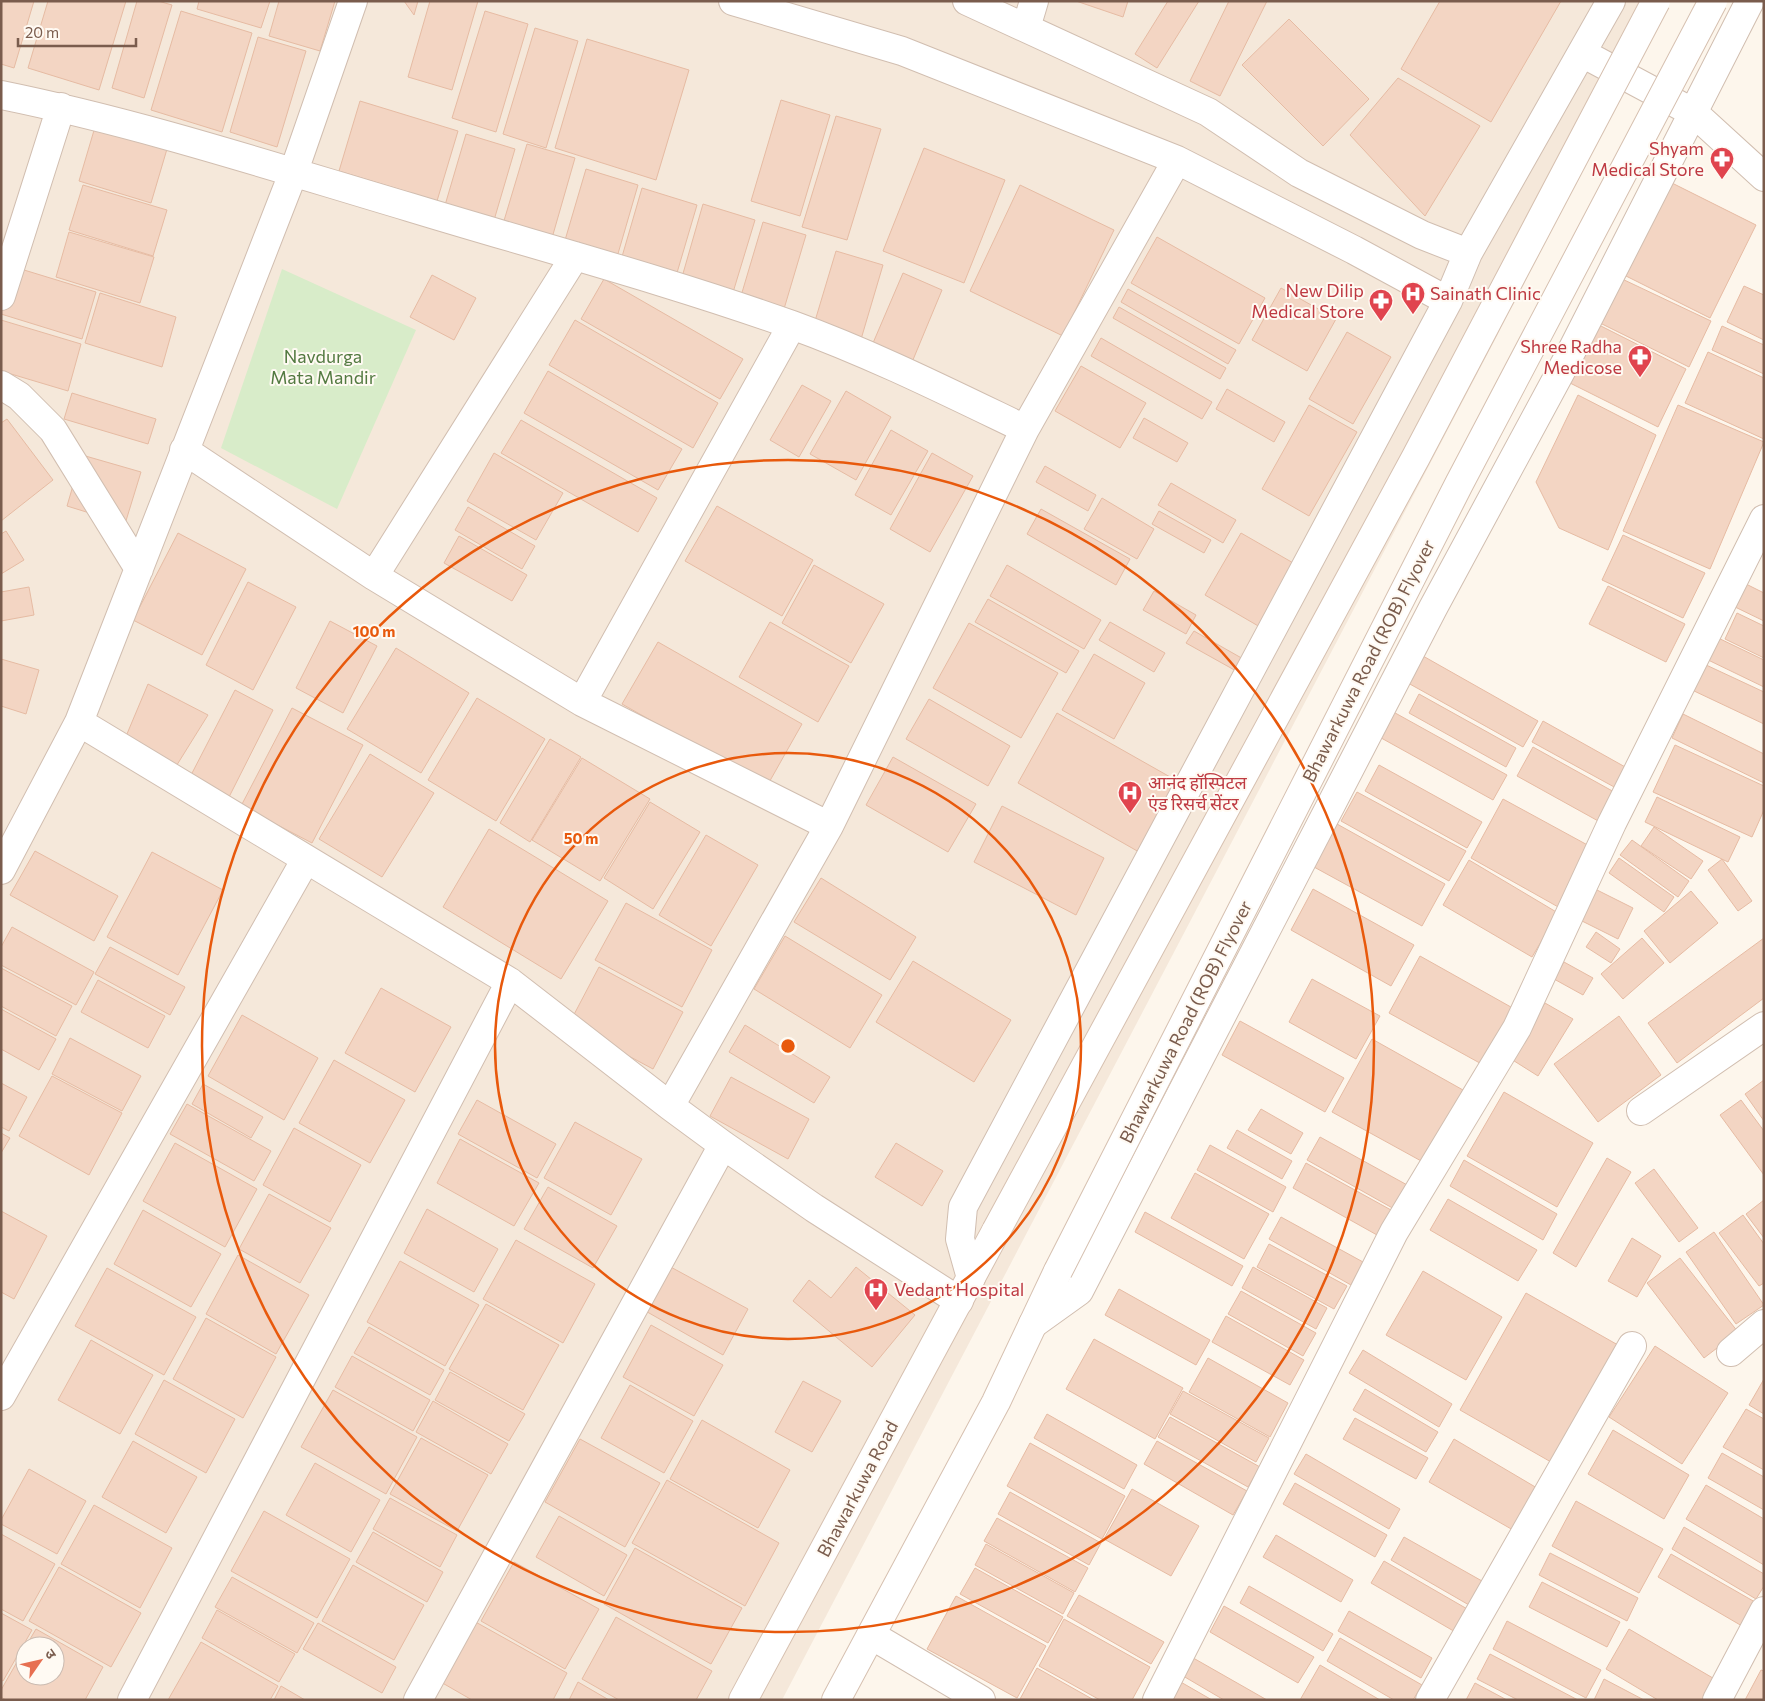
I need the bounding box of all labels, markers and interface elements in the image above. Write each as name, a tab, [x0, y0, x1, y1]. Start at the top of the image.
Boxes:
scale bar	[18, 15, 135, 47]
text: 20 m	[25, 23, 59, 41]
place label: Shyam Medical Store	[1591, 137, 1704, 180]
pharmacy icon: Shyam Medical Store	[1709, 146, 1735, 180]
place label: New Dilip Medical Store	[1251, 279, 1364, 322]
hospital icon: Sainath Clinic	[1400, 281, 1426, 315]
place label: Sainath Clinic	[1430, 282, 1541, 304]
pharmacy icon: New Dilip Medical Store	[1368, 288, 1394, 322]
place label: Shree Radha Medicose	[1520, 335, 1622, 378]
pharmacy icon: Shree Radha Medicose	[1627, 344, 1653, 378]
park label: Navdurga Mata Mandir	[270, 345, 376, 388]
street label: Bhawarkuwa Road (ROB) Flyover	[1297, 536, 1439, 786]
text: 100 m	[353, 622, 395, 640]
place label: आनंद हॉस्पिटल एंड रिसर्च सेंटर	[1148, 771, 1248, 814]
hospital icon: आनंद हॉस्पिटल एंड रिसर्च सेंटर	[1117, 780, 1143, 814]
text: 50 m	[564, 829, 598, 847]
street label: Bhawarkuwa Road (ROB) Flyover	[1114, 897, 1256, 1147]
centre of rings	[779, 1037, 797, 1055]
hospital icon: Vedant Hospital	[863, 1277, 889, 1311]
place label: Vedant Hospital	[894, 1278, 1024, 1300]
street label: Bhawarkuwa Road	[812, 1417, 902, 1560]
north arrow	[15, 1636, 65, 1686]
text: उ	[42, 1645, 61, 1662]

